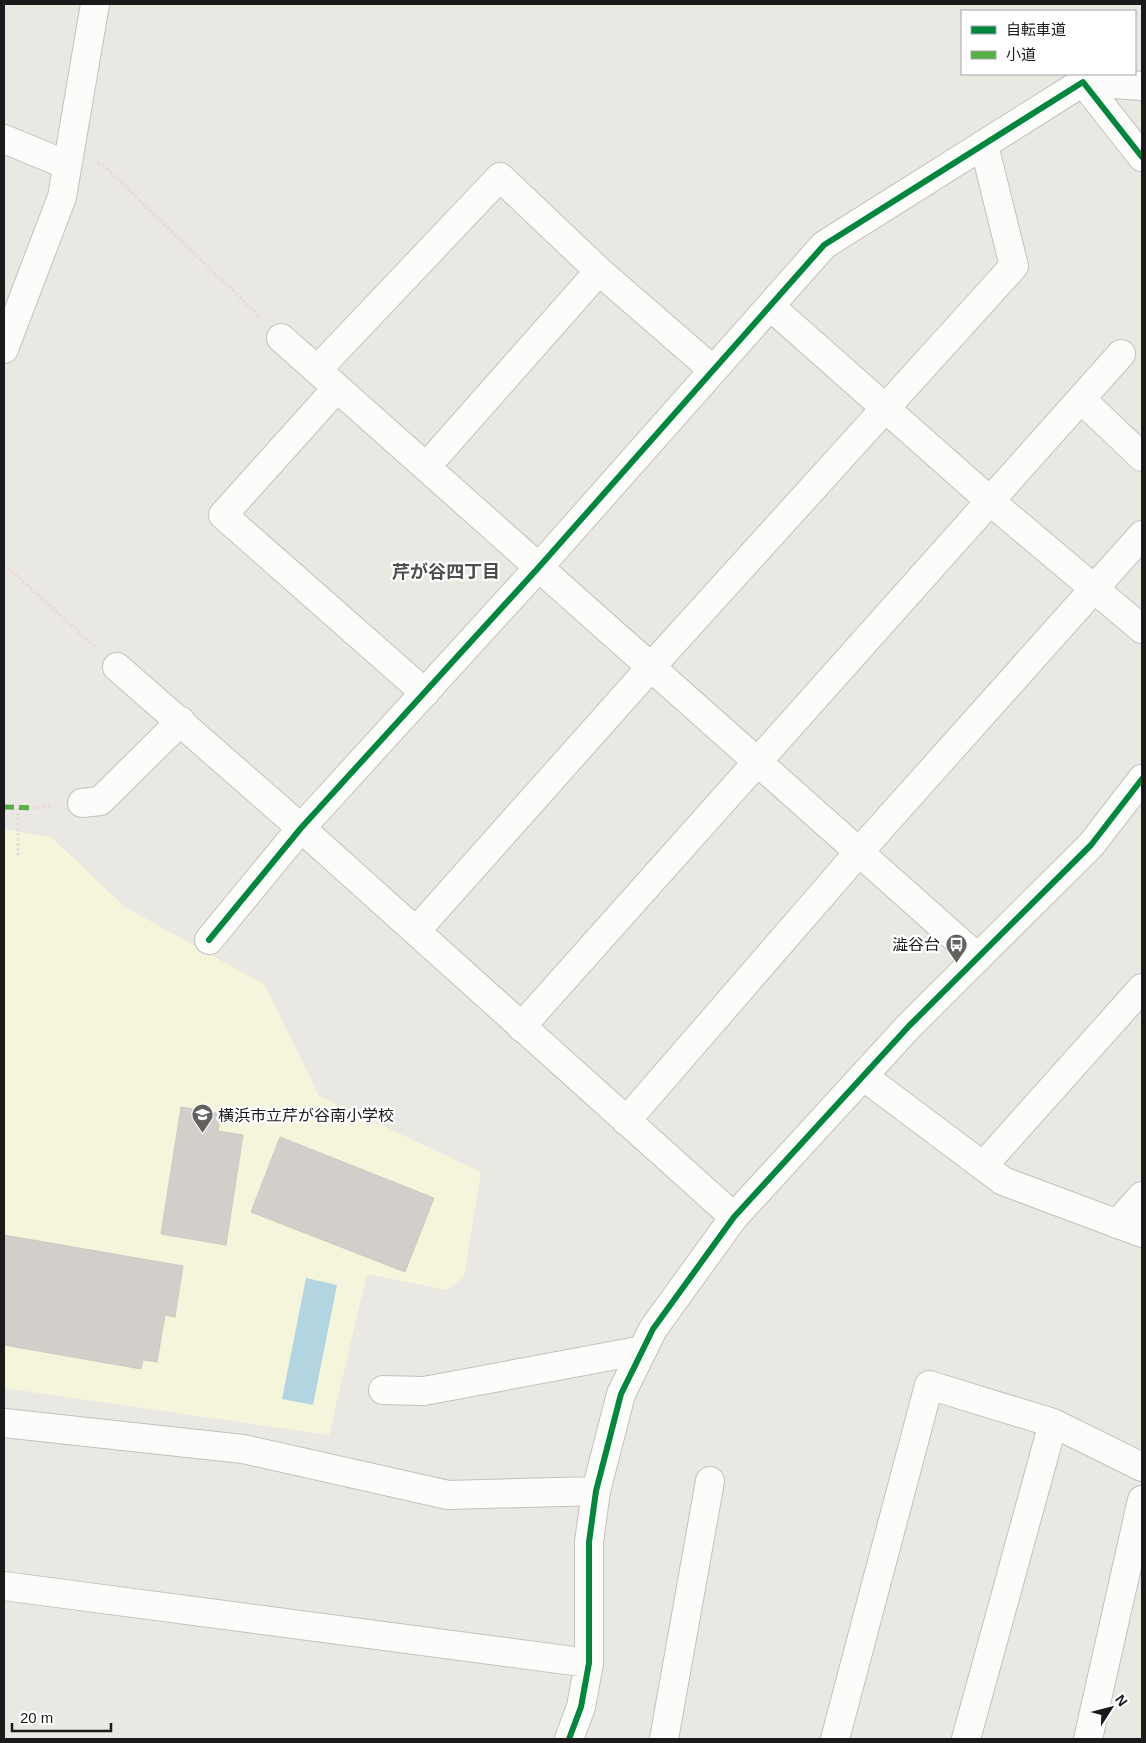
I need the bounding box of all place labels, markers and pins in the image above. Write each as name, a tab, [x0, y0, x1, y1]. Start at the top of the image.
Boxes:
bus stop icon: 澁谷台	[944, 932, 968, 963]
place label: 澁谷台	[892, 936, 940, 953]
school or university icon: 横浜市立芹が谷南小学校	[190, 1103, 214, 1134]
place label: 横浜市立芹が谷南小学校	[218, 1107, 394, 1124]

